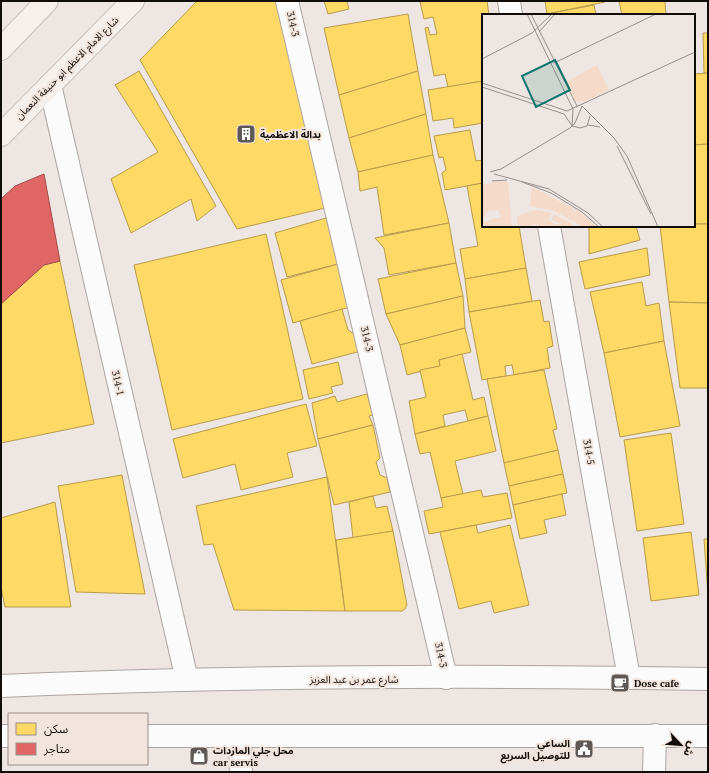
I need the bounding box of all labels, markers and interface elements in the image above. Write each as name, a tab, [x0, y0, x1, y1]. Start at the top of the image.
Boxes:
street label: 314-3	[284, 10, 302, 38]
street label: شارع الامام الاعظم ابو حنيفة النعمان	[13, 14, 123, 124]
inset map	[482, 14, 695, 227]
building icon: بدالة الاعظمية	[235, 123, 257, 145]
place label: بدالة الاعظمية	[260, 128, 321, 141]
street label: 314-3	[358, 325, 376, 353]
street label: 314-1	[109, 369, 127, 397]
street label: 314-5	[580, 438, 598, 466]
street label: 314-3	[432, 641, 450, 669]
cafe icon: Dose cafe	[609, 672, 631, 694]
street label: شارع عمر بن عبد العزيز	[309, 673, 398, 687]
place label: Dose cafe	[634, 677, 680, 690]
legend	[8, 713, 148, 765]
text: سكن	[44, 721, 68, 736]
north arrow	[661, 725, 701, 765]
place label: الساعي للتوصيل السريع	[500, 737, 570, 764]
public building icon: الساعي للتوصيل السريع	[573, 738, 595, 760]
text: ش	[680, 740, 700, 759]
text: متاجر	[43, 741, 70, 756]
place label: محل جلي المازدات car servis	[213, 744, 294, 769]
shop icon: محل جلي المازدات car servis	[188, 745, 210, 767]

